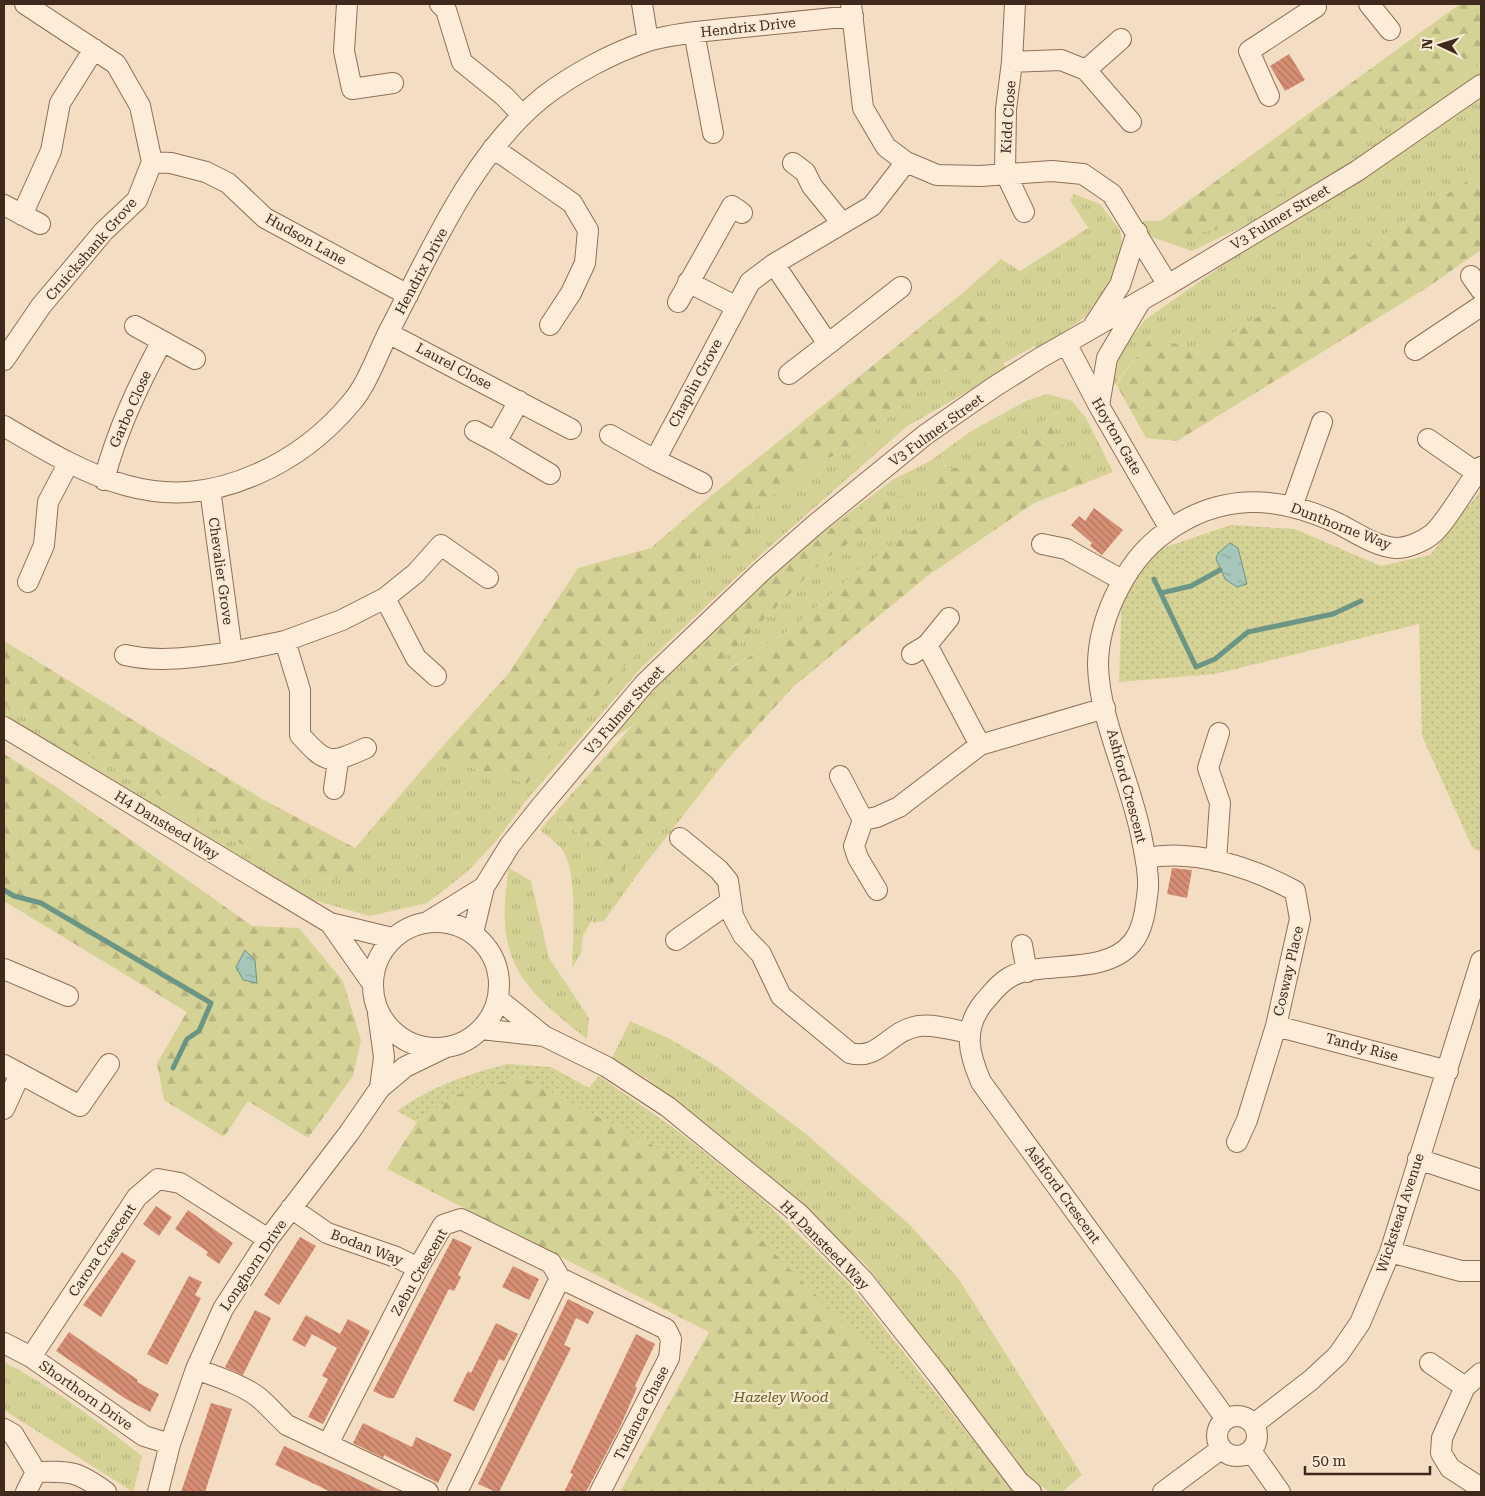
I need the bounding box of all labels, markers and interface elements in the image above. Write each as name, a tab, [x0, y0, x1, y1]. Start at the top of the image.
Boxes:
street label: Hendrix Drive	[700, 14, 797, 40]
north arrow	[1415, 20, 1465, 70]
text: N	[1419, 38, 1435, 50]
street label: Kidd Close	[997, 80, 1019, 154]
street label: V3 Fulmer Street	[1228, 181, 1332, 253]
street label: Cruickshank Grove	[42, 194, 140, 304]
street label: Hudson Lane	[263, 210, 350, 268]
street label: Hendrix Drive	[391, 225, 451, 317]
street label: Chaplin Grove	[665, 336, 725, 430]
street label: Laurel Close	[413, 339, 495, 393]
street label: Garbo Close	[106, 368, 154, 450]
street label: V3 Fulmer Street	[886, 390, 986, 470]
street label: Hoyton Gate	[1089, 395, 1146, 478]
street label: Dunthorne Way	[1288, 499, 1394, 553]
street label: Chevalier Grove	[206, 516, 236, 626]
street label: V3 Fulmer Street	[581, 662, 667, 758]
street label: Ashford Crescent	[1104, 727, 1150, 845]
street label: H4 Dansteed Way	[112, 787, 223, 863]
street label: Cosway Place	[1270, 924, 1306, 1018]
street label: Tandy Rise	[1324, 1030, 1400, 1064]
street label: Ashford Crescent	[1022, 1142, 1104, 1246]
street label: Wickstead Avenue	[1373, 1151, 1427, 1275]
street label: H4 Dansteed Way	[777, 1197, 873, 1293]
street label: Carora Crescent	[65, 1201, 139, 1299]
street label: Longhorn Drive	[216, 1216, 290, 1314]
street label: Bodan Way	[329, 1226, 406, 1268]
street label: Zebu Crescent	[388, 1226, 450, 1318]
street label: Shorthorn Drive	[36, 1357, 136, 1433]
street label: Tudanca Chase	[610, 1363, 672, 1463]
park label: Hazeley Wood	[733, 1389, 829, 1405]
scale bar	[1305, 1444, 1430, 1476]
text: 50 m	[1312, 1452, 1347, 1470]

